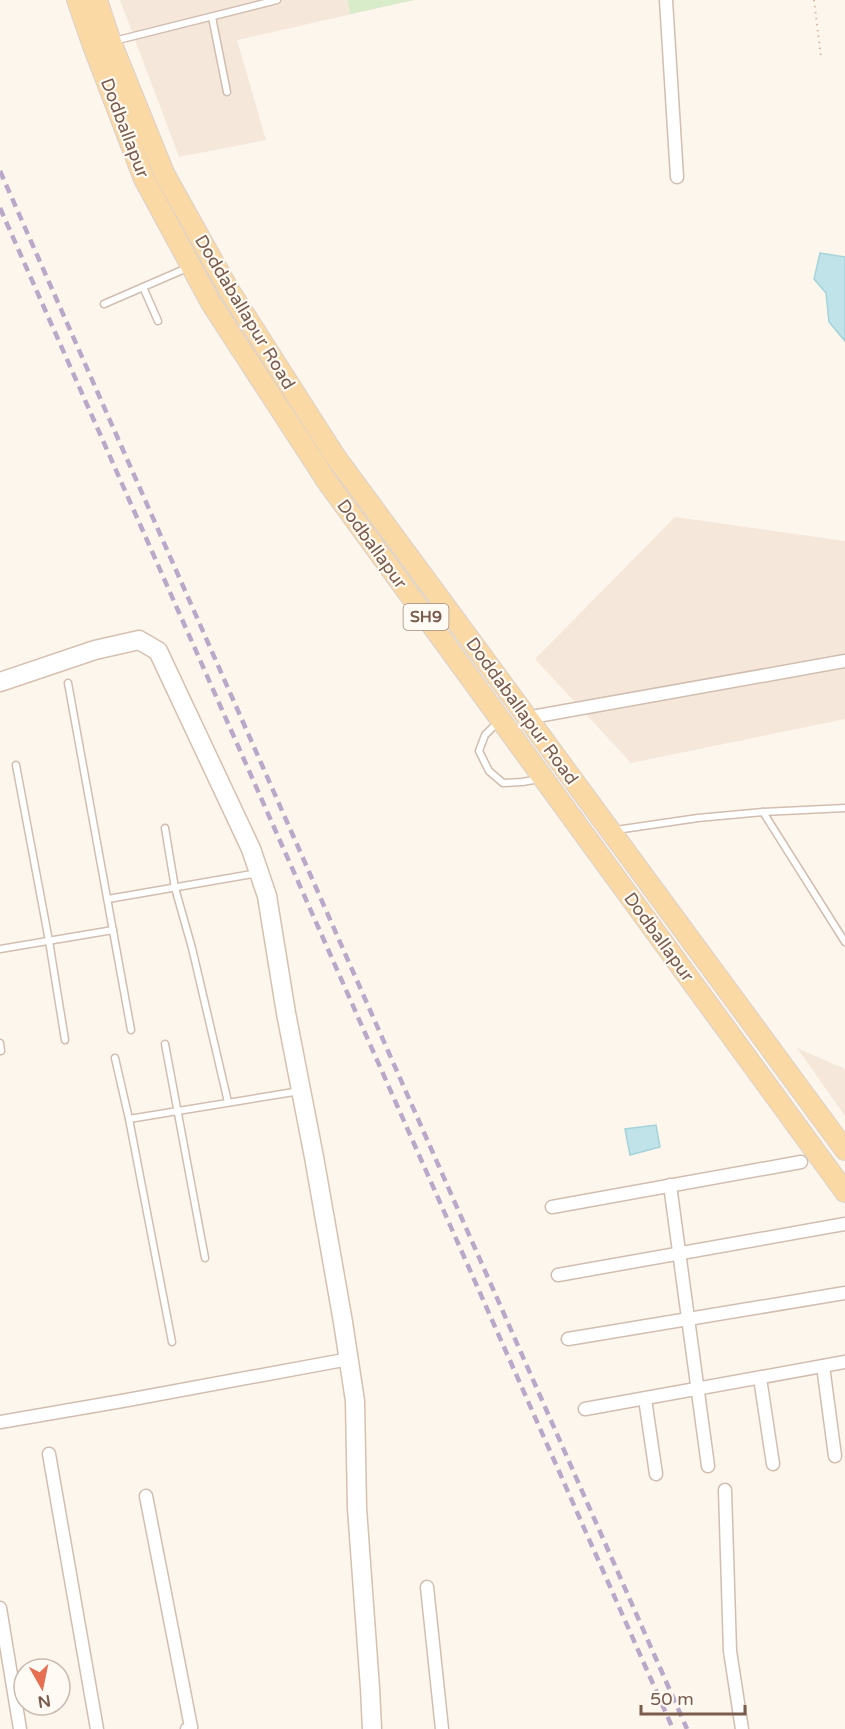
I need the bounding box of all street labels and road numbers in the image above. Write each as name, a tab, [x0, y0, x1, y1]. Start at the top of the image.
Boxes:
street label: Dodballapur	[96, 75, 154, 181]
street label: Doddaballapur Road	[190, 231, 300, 393]
street label: Dodballapur	[332, 495, 412, 593]
road number: SH9	[404, 604, 448, 630]
street label: Doddaballapur Road	[461, 633, 583, 789]
street label: Dodballapur	[619, 888, 699, 986]

